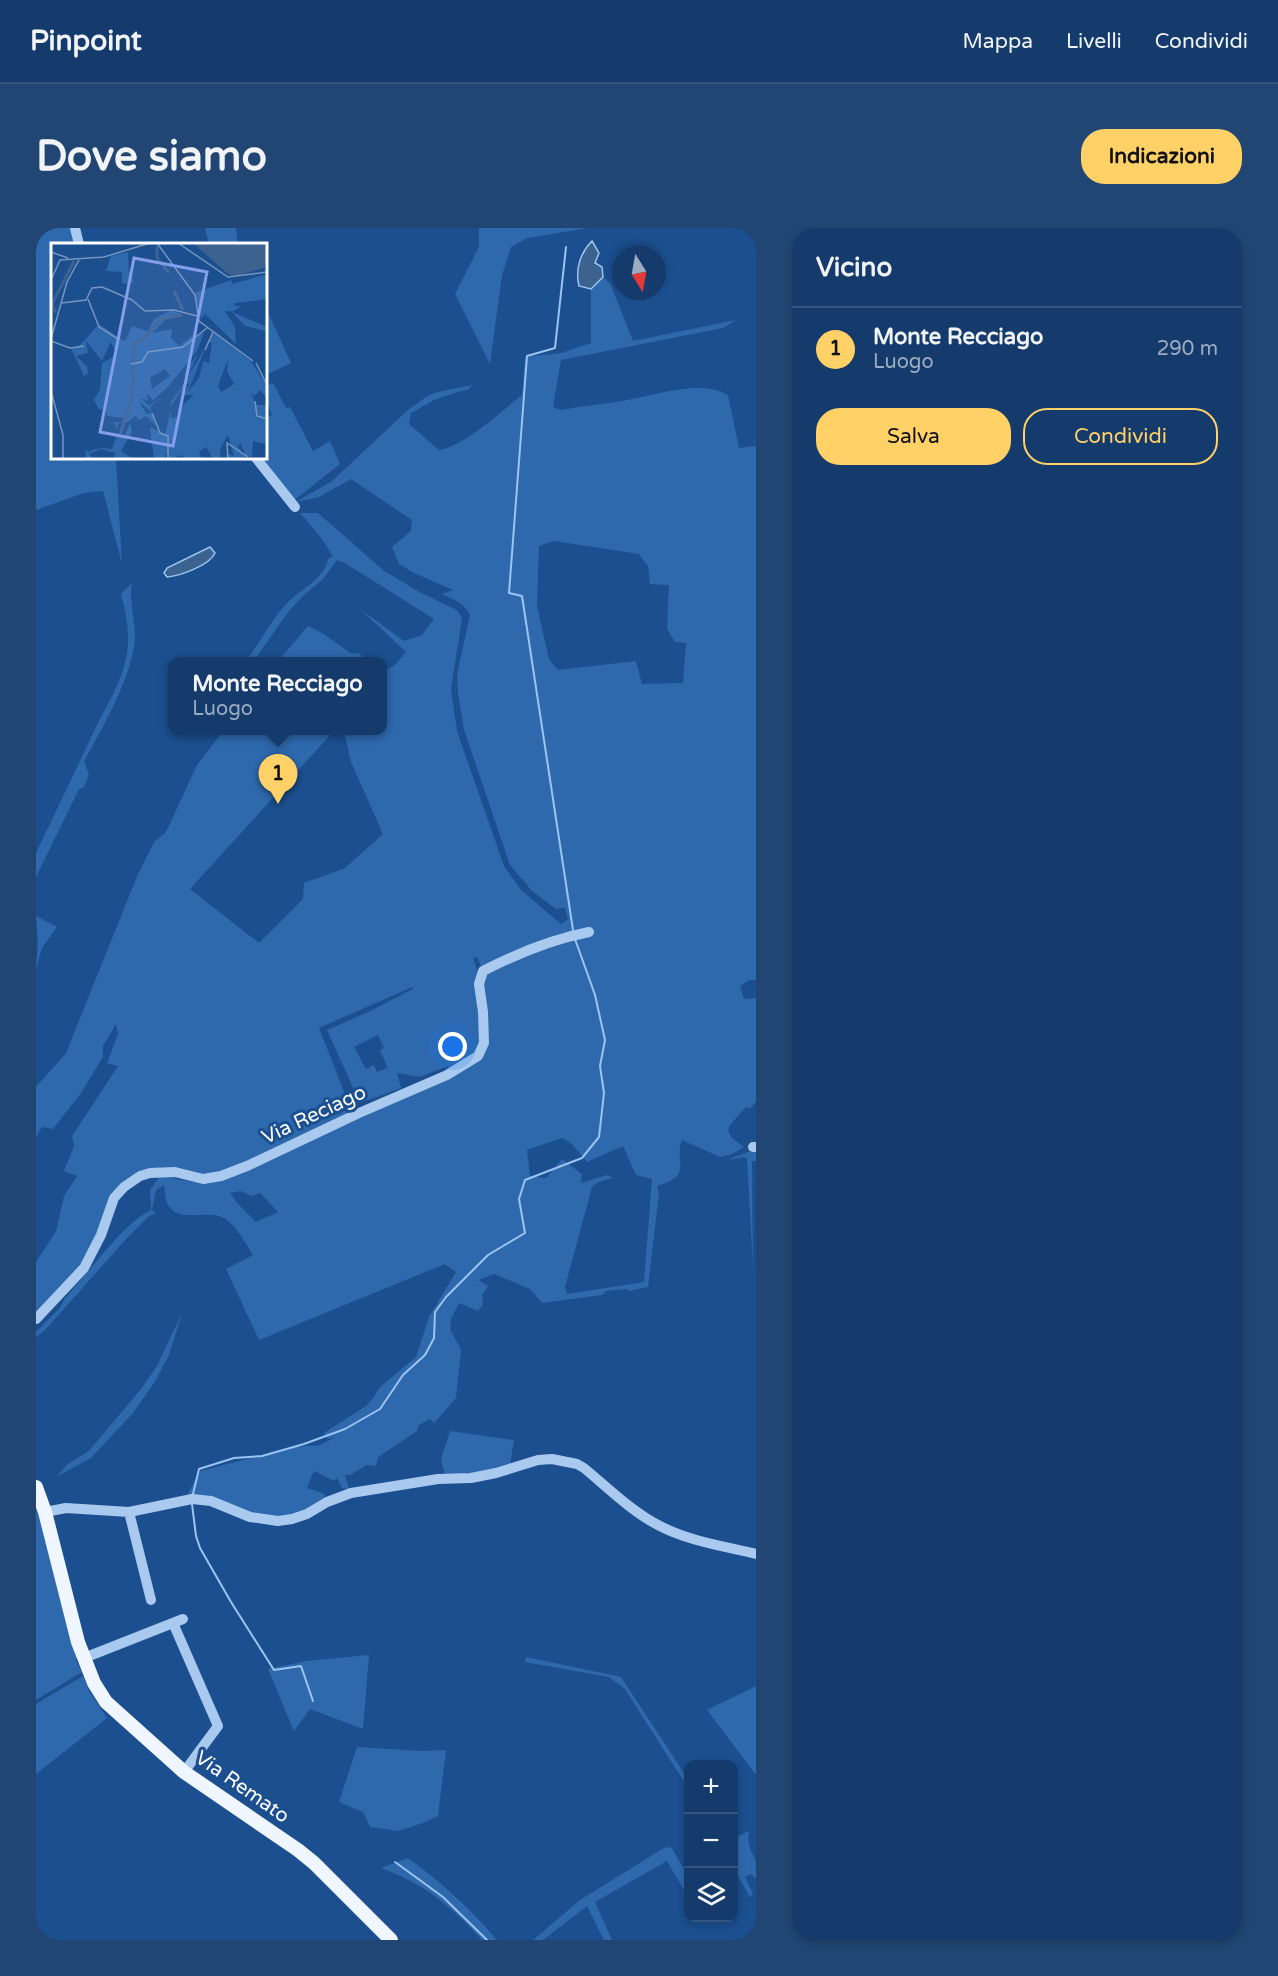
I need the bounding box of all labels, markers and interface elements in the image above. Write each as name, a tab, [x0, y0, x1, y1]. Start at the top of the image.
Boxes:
text: Pinpoint	[30, 24, 142, 58]
text: Mappa	[963, 29, 1033, 54]
text: Livelli	[1066, 29, 1122, 54]
text: Condividi	[1155, 29, 1248, 54]
button: Indicazioni	[1081, 129, 1242, 184]
text: Dove siamo	[36, 131, 267, 182]
inset map	[51, 243, 267, 459]
north arrow	[612, 246, 666, 300]
text: Vicino	[816, 252, 892, 283]
text: Monte Recciago	[873, 324, 1043, 350]
text: 1	[829, 337, 842, 361]
text: 290 m	[1157, 337, 1218, 361]
text: Luogo	[873, 350, 934, 374]
button: Salva	[816, 408, 1011, 465]
button: Condividi	[1023, 408, 1218, 465]
popup	[168, 657, 387, 735]
text: Monte Recciago	[192, 671, 363, 697]
text: Luogo	[192, 697, 253, 721]
pin: 1	[258, 754, 298, 804]
your location	[438, 1032, 467, 1061]
street label: Via Reciago	[258, 1080, 370, 1150]
street label: Via Remato	[190, 1746, 294, 1828]
map controls	[684, 1760, 738, 1922]
button: +	[684, 1760, 738, 1814]
button: −	[684, 1814, 738, 1868]
button: layers	[684, 1868, 738, 1922]

